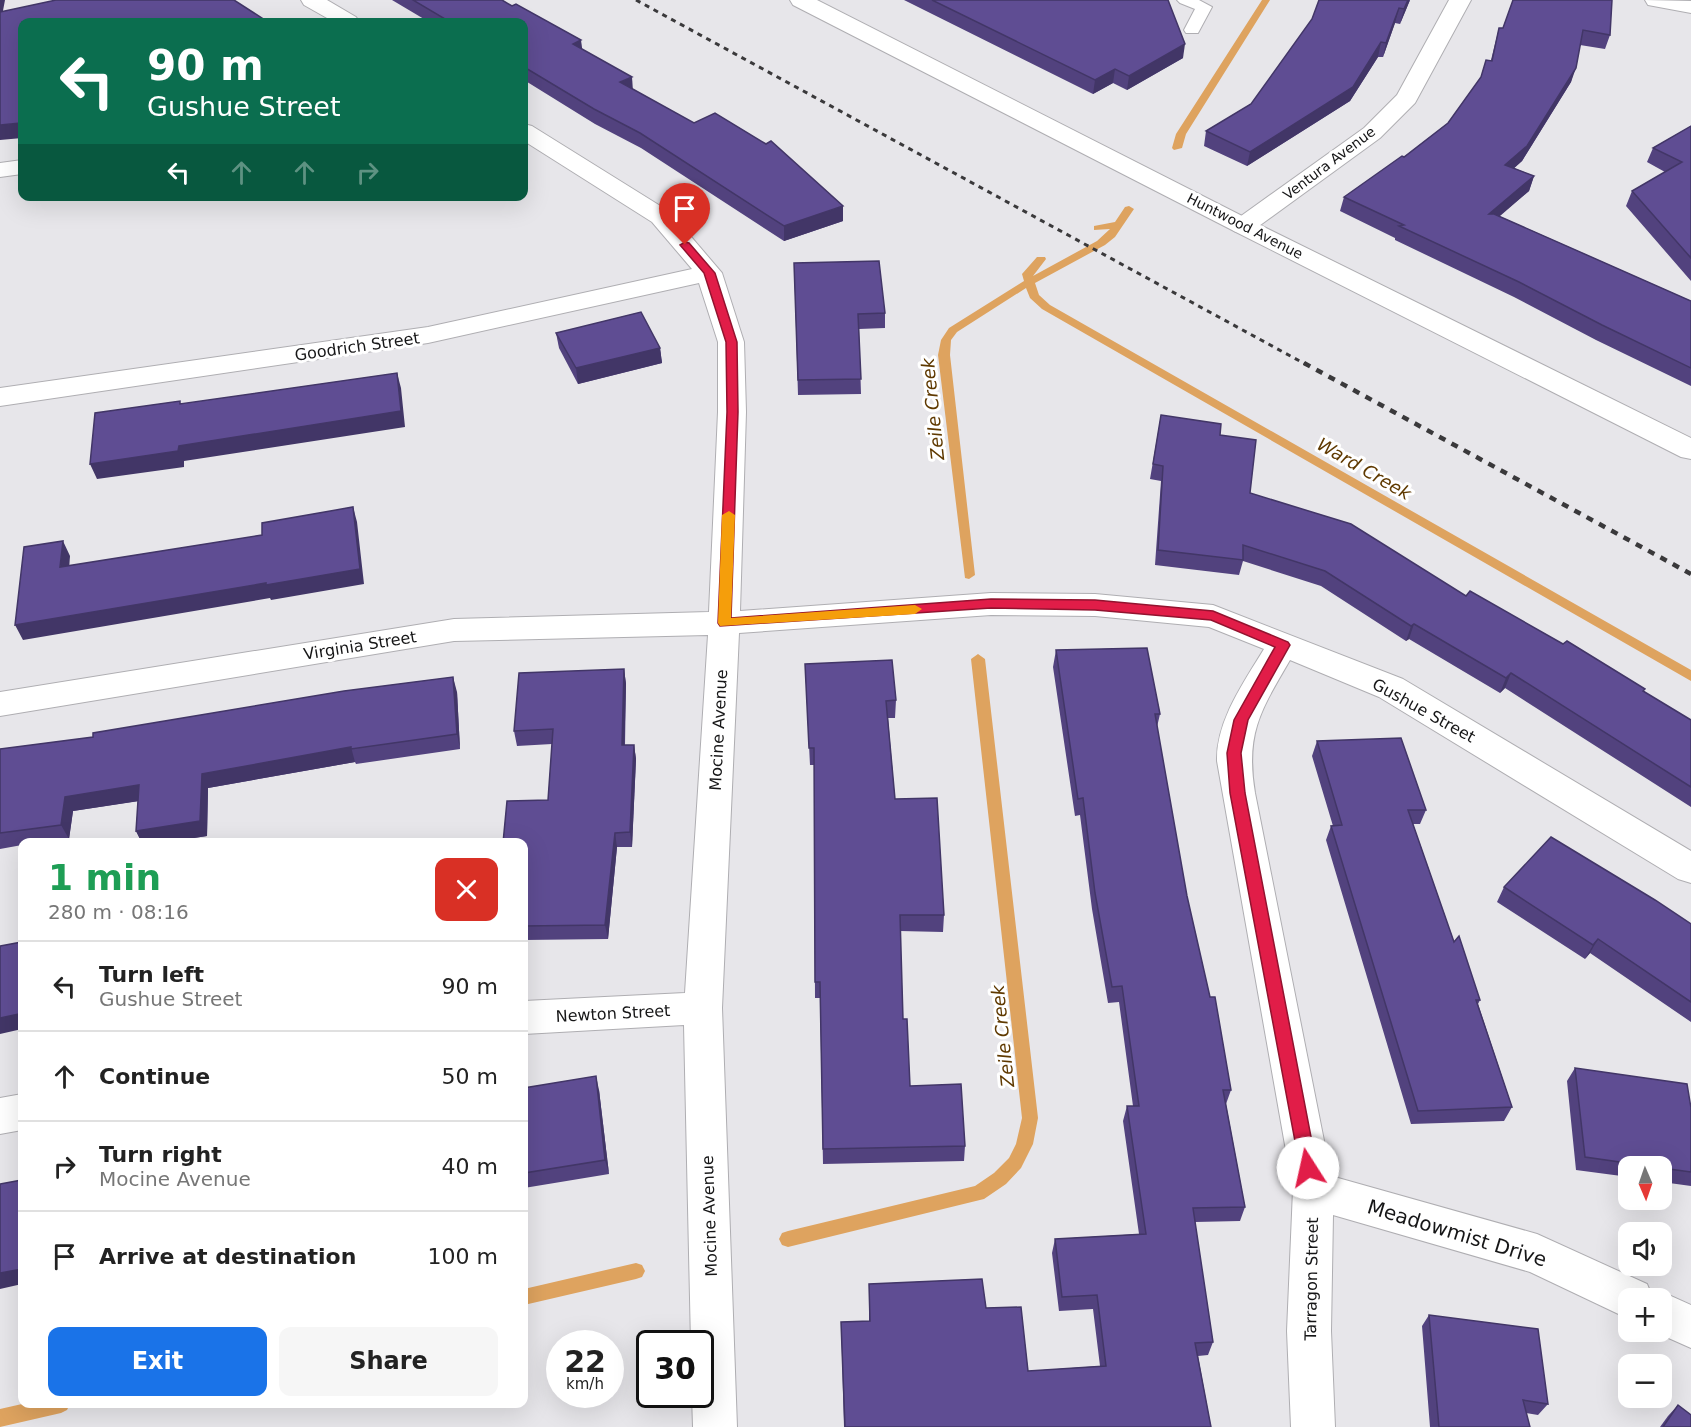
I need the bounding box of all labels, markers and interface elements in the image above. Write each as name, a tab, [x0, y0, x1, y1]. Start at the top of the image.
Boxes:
text: 90 m	[147, 41, 264, 90]
icon: left	[48, 42, 126, 120]
text: Gushue Street	[147, 91, 341, 122]
street label: Ventura Avenue	[1280, 123, 1378, 203]
icon: left	[162, 156, 195, 189]
icon: ahead	[225, 156, 258, 189]
icon: ahead	[288, 156, 321, 189]
icon: right	[351, 156, 384, 189]
pin	[659, 183, 710, 245]
street label: Huntwood Avenue	[1184, 190, 1306, 262]
icon: arrive	[668, 192, 701, 225]
street label: Goodrich Street	[293, 328, 421, 365]
water label: Zeile Creek	[917, 355, 948, 462]
water label: Ward Creek	[1314, 433, 1416, 505]
street label: Virginia Street	[302, 627, 418, 664]
street label: Mocine Avenue	[706, 669, 731, 791]
street label: Gushue Street	[1369, 674, 1479, 747]
text: 1 min	[48, 857, 161, 898]
button: close	[435, 858, 498, 921]
text: 280 m · 08:16	[48, 900, 189, 924]
text: Turn left	[99, 962, 204, 987]
icon: left	[48, 970, 81, 1003]
text: 90 m	[442, 974, 498, 999]
water label: Zeile Creek	[987, 982, 1018, 1089]
text: Gushue Street	[99, 987, 242, 1011]
street label: Newton Street	[555, 1001, 671, 1026]
icon: ahead	[48, 1060, 81, 1093]
text: Continue	[99, 1064, 210, 1089]
text: 50 m	[442, 1064, 498, 1089]
position arrow	[1276, 1136, 1340, 1200]
text: Turn right	[99, 1142, 222, 1167]
icon: right	[48, 1150, 81, 1183]
text: 40 m	[442, 1154, 498, 1179]
street label: Mocine Avenue	[698, 1155, 721, 1277]
north arrow	[1618, 1156, 1672, 1210]
map controls	[1618, 1156, 1672, 1408]
text: Mocine Avenue	[99, 1167, 251, 1191]
street label: Meadowmist Drive	[1365, 1194, 1549, 1272]
street label: Tarragon Street	[1301, 1217, 1322, 1342]
button: sound	[1618, 1222, 1672, 1276]
icon: arrive	[48, 1240, 81, 1273]
text: Arrive at destination	[99, 1244, 356, 1269]
text: 100 m	[428, 1244, 498, 1269]
button: +	[1618, 1288, 1672, 1342]
button: Exit	[48, 1327, 267, 1396]
button: Share	[279, 1327, 498, 1396]
speed limit sign: 30	[636, 1330, 714, 1408]
text: 22	[564, 1344, 606, 1379]
button: −	[1618, 1354, 1672, 1408]
text: km/h	[566, 1375, 604, 1393]

